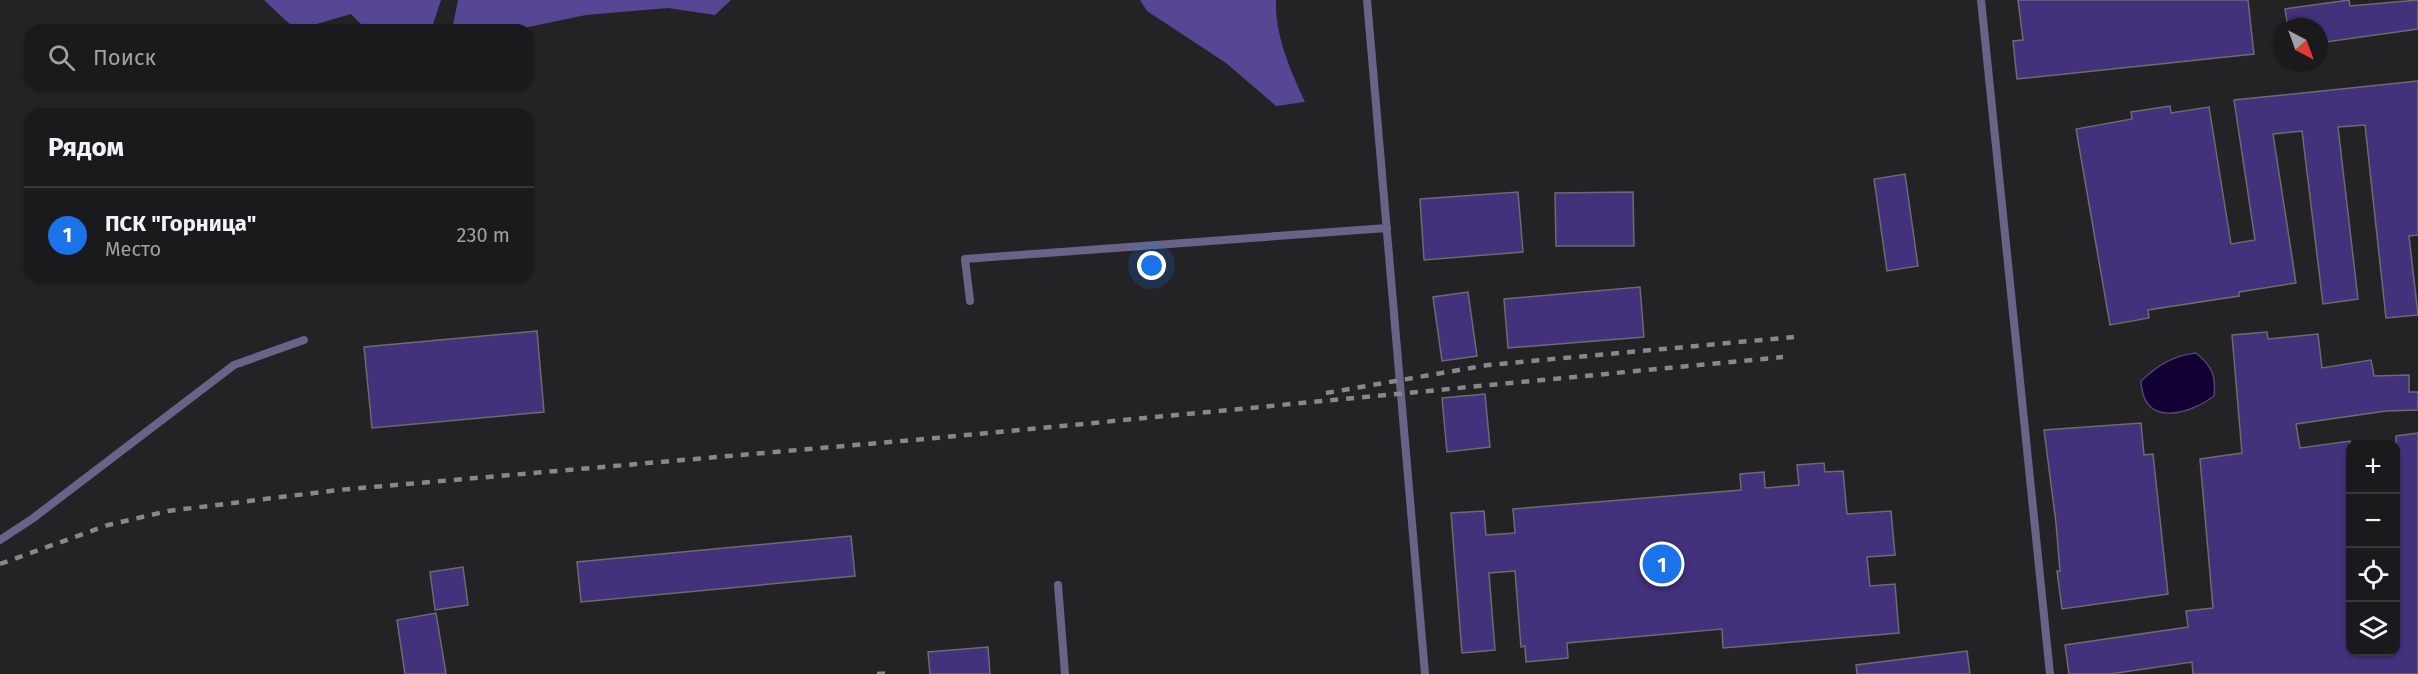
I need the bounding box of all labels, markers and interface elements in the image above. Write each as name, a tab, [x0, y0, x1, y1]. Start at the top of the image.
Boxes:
north arrow	[2274, 18, 2328, 72]
search box	[24, 24, 534, 90]
icon: search	[45, 41, 78, 74]
text: Поиск	[93, 44, 156, 71]
text: Рядом	[48, 132, 124, 163]
text: ПСК "Горница"	[105, 210, 256, 237]
text: 1	[63, 223, 72, 247]
text: 230 m	[457, 223, 510, 247]
text: Место	[105, 237, 161, 261]
your location	[1137, 251, 1166, 280]
map controls	[2346, 440, 2400, 656]
button: +	[2346, 440, 2400, 494]
button: −	[2346, 494, 2400, 548]
pin: 1	[1642, 542, 1682, 586]
button: locate	[2346, 548, 2400, 602]
button: layers	[2346, 602, 2400, 656]

